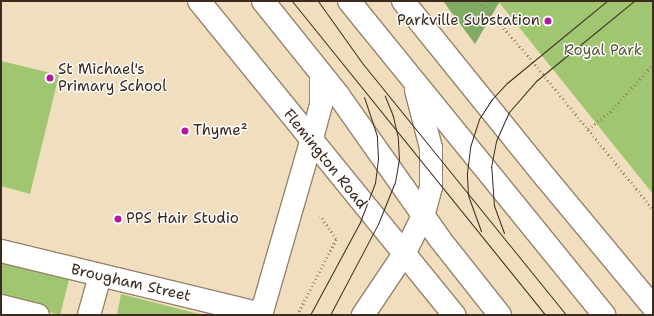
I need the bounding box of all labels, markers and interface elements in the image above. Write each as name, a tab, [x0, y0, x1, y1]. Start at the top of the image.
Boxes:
place label: Parkville Substation	[397, 12, 540, 30]
marker: Parkville Substation	[543, 16, 553, 26]
park label: Royal Park	[564, 42, 642, 60]
place label: St Michael's Primary School	[58, 60, 167, 95]
marker: St Michael's Primary School	[45, 73, 55, 83]
street label: Flemington Road	[279, 106, 371, 212]
place label: Thyme²	[193, 122, 248, 140]
marker: Thyme²	[180, 126, 190, 136]
place label: PPS Hair Studio	[126, 210, 239, 228]
marker: PPS Hair Studio	[113, 214, 123, 224]
street label: Brougham Street	[69, 260, 193, 306]

